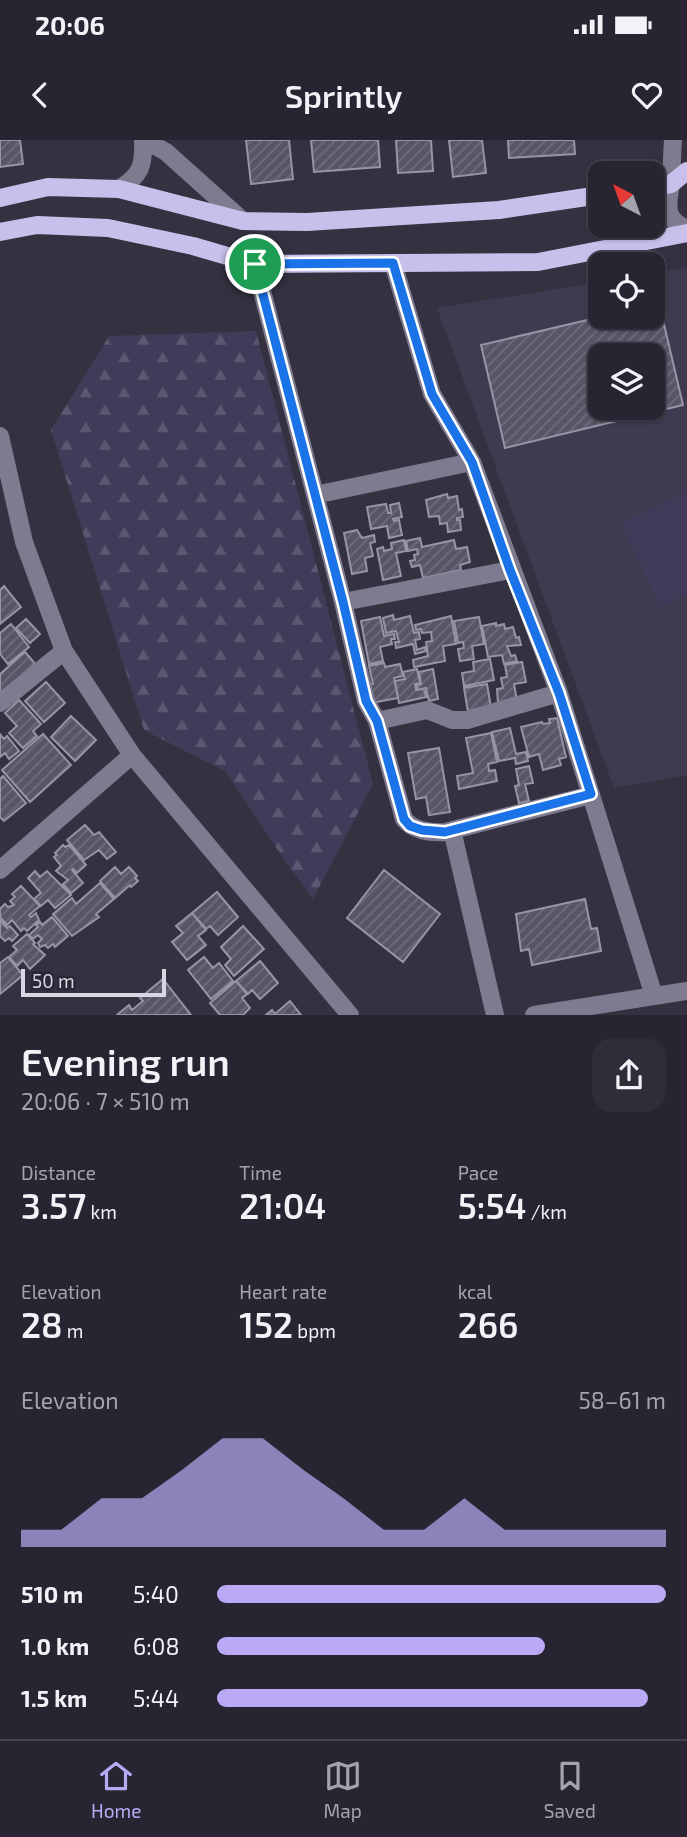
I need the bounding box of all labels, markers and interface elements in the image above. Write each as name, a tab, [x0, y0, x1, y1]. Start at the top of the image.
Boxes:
text: 20:06	[35, 9, 105, 40]
icon: back	[21, 76, 59, 114]
text: Sprintly	[285, 76, 402, 114]
icon: heart	[628, 76, 666, 114]
north arrow	[588, 161, 665, 238]
map controls	[588, 161, 665, 420]
pin	[225, 234, 285, 294]
icon: arrive	[236, 245, 274, 283]
button: locate	[588, 252, 665, 329]
button: layers	[588, 343, 665, 420]
scale bar	[21, 966, 166, 997]
text: 50 m	[32, 969, 75, 992]
text: Evening run	[21, 1038, 230, 1084]
button: share	[592, 1038, 666, 1112]
text: 20:06 · 7 × 510 m	[21, 1087, 190, 1115]
text: Distance	[21, 1161, 96, 1184]
text: Time	[239, 1161, 282, 1184]
text: Pace	[458, 1161, 499, 1184]
text: 3.57	[21, 1184, 86, 1226]
text: 21:04	[239, 1184, 326, 1226]
text: 5:54	[458, 1184, 526, 1226]
text: km	[86, 1200, 117, 1223]
text: /km	[526, 1200, 567, 1223]
text: Elevation	[21, 1280, 102, 1303]
text: Heart rate	[239, 1280, 327, 1303]
text: kcal	[458, 1280, 492, 1303]
text: 28	[21, 1303, 63, 1345]
text: 152	[239, 1303, 293, 1345]
text: 266	[458, 1303, 518, 1345]
text: m	[63, 1319, 84, 1342]
text: bpm	[293, 1319, 336, 1342]
text: Elevation	[21, 1386, 119, 1414]
text: 58–61 m	[579, 1386, 666, 1414]
text: 510 m	[21, 1580, 83, 1608]
text: 5:40	[133, 1580, 179, 1608]
text: 1.0 km	[21, 1632, 89, 1660]
text: 6:08	[133, 1632, 179, 1660]
text: 1.5 km	[21, 1684, 87, 1712]
text: 5:44	[133, 1684, 179, 1712]
tab: Home	[91, 1757, 141, 1822]
tab: Map	[324, 1757, 362, 1822]
tab: Saved	[544, 1757, 596, 1822]

